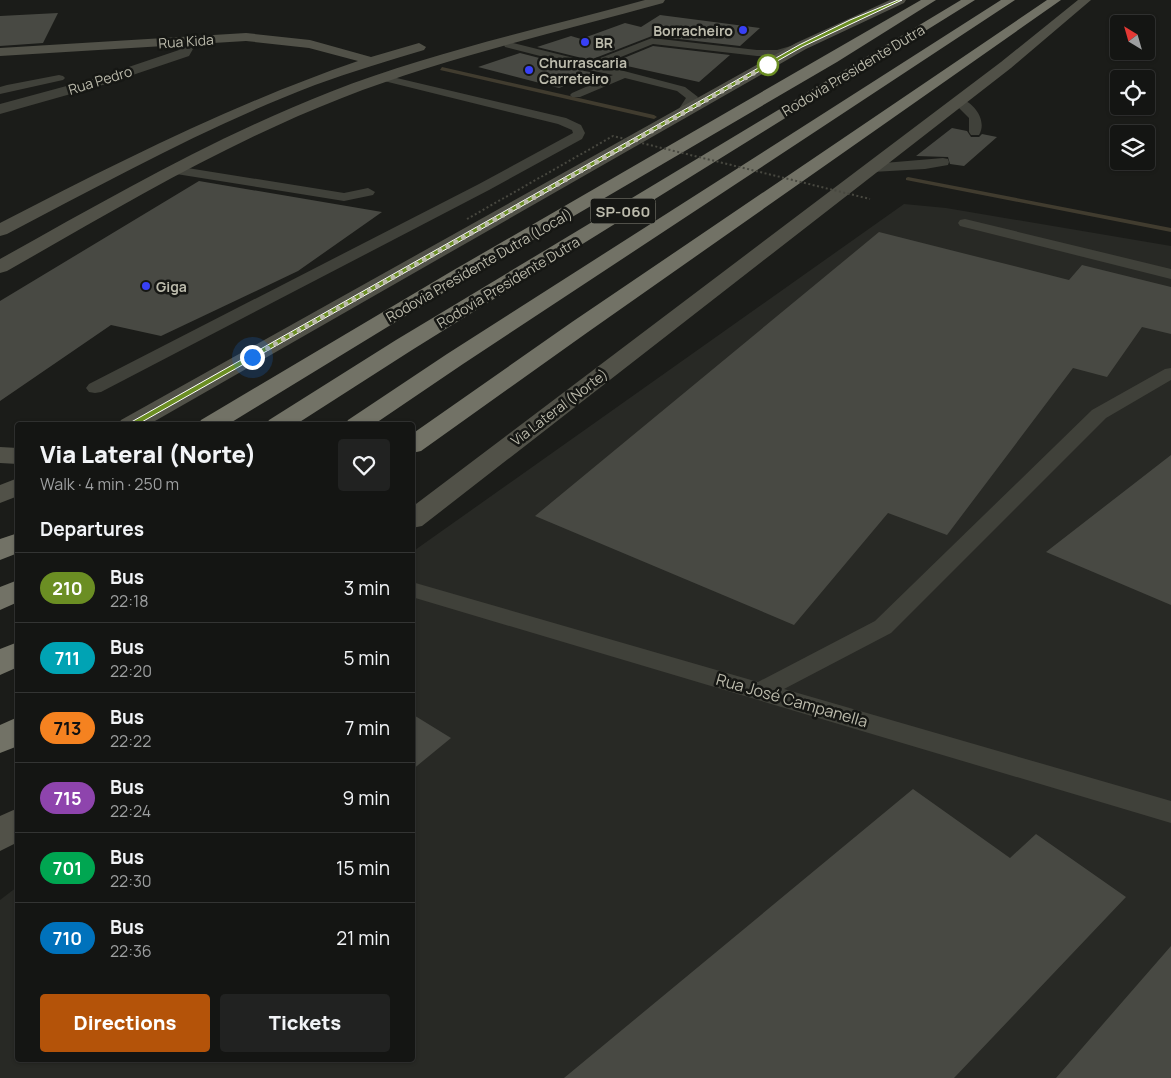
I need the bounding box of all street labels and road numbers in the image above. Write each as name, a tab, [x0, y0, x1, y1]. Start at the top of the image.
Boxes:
street label: Rodovia Presidente Dutra	[778, 20, 928, 120]
street label: Rua Kida	[158, 30, 214, 52]
street label: Rua Pedro	[66, 61, 134, 99]
road number: SP-060	[590, 198, 656, 224]
street label: Rodovia Presidente Dutra (Local)	[383, 205, 575, 325]
street label: Rodovia Presidente Dutra	[434, 233, 582, 331]
street label: Via Lateral (Norte)	[507, 364, 611, 450]
street label: Rua José Campanella	[714, 668, 870, 732]

